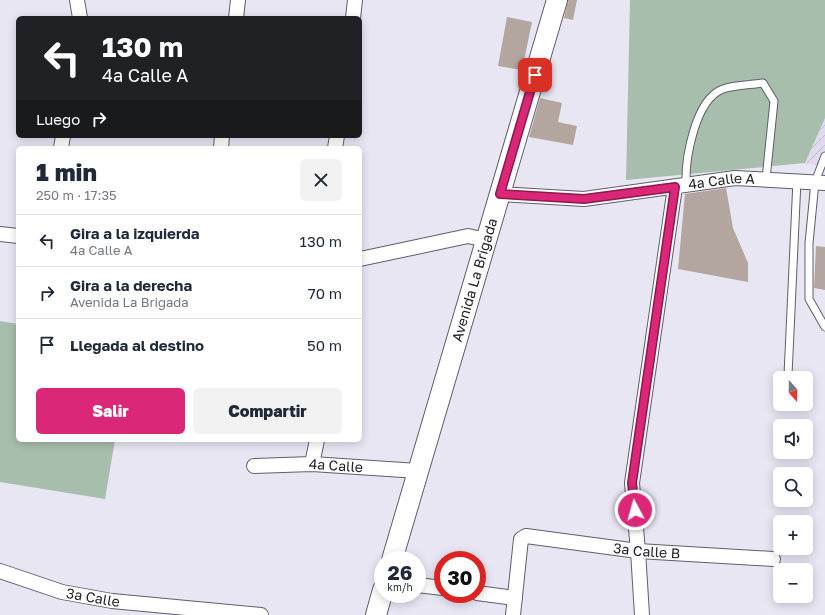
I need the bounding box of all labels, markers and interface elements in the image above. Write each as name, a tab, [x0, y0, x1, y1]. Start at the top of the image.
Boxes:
text: 130 m	[102, 30, 183, 63]
icon: left	[36, 32, 88, 84]
pin	[518, 58, 552, 92]
text: 4a Calle A	[102, 64, 188, 86]
icon: arrive	[524, 64, 546, 86]
icon: right	[88, 108, 110, 130]
text: Luego	[36, 110, 80, 128]
text: 1 min	[36, 157, 97, 186]
button: close	[300, 159, 342, 201]
street label: 4a Calle A	[687, 169, 756, 192]
text: 250 m · 17:35	[36, 187, 117, 203]
street label: Avenida La Brigada	[448, 216, 500, 344]
text: Gira a la izquierda	[70, 224, 200, 242]
icon: left	[36, 230, 58, 252]
text: 130 m	[300, 232, 342, 250]
text: 4a Calle A	[70, 242, 132, 258]
text: Gira a la derecha	[70, 276, 192, 294]
icon: right	[36, 282, 58, 304]
text: 70 m	[308, 284, 342, 302]
text: Avenida La Brigada	[70, 294, 189, 310]
icon: arrive	[36, 334, 58, 356]
text: Llegada al destino	[70, 336, 204, 354]
text: 50 m	[307, 336, 342, 354]
north arrow	[773, 371, 813, 411]
map controls	[773, 371, 813, 603]
button: Salir	[36, 388, 185, 434]
button: Compartir	[193, 388, 342, 434]
button: sound	[773, 419, 813, 459]
street label: 4a Calle	[308, 455, 364, 475]
button: search	[773, 467, 813, 507]
position arrow	[614, 489, 656, 531]
button: +	[773, 515, 813, 555]
street label: 3a Calle B	[612, 539, 681, 561]
speed limit sign: 30	[434, 551, 486, 603]
text: 26	[388, 560, 412, 584]
button: −	[773, 563, 813, 603]
text: km/h	[387, 581, 413, 593]
street label: 3a Calle	[65, 584, 121, 610]

